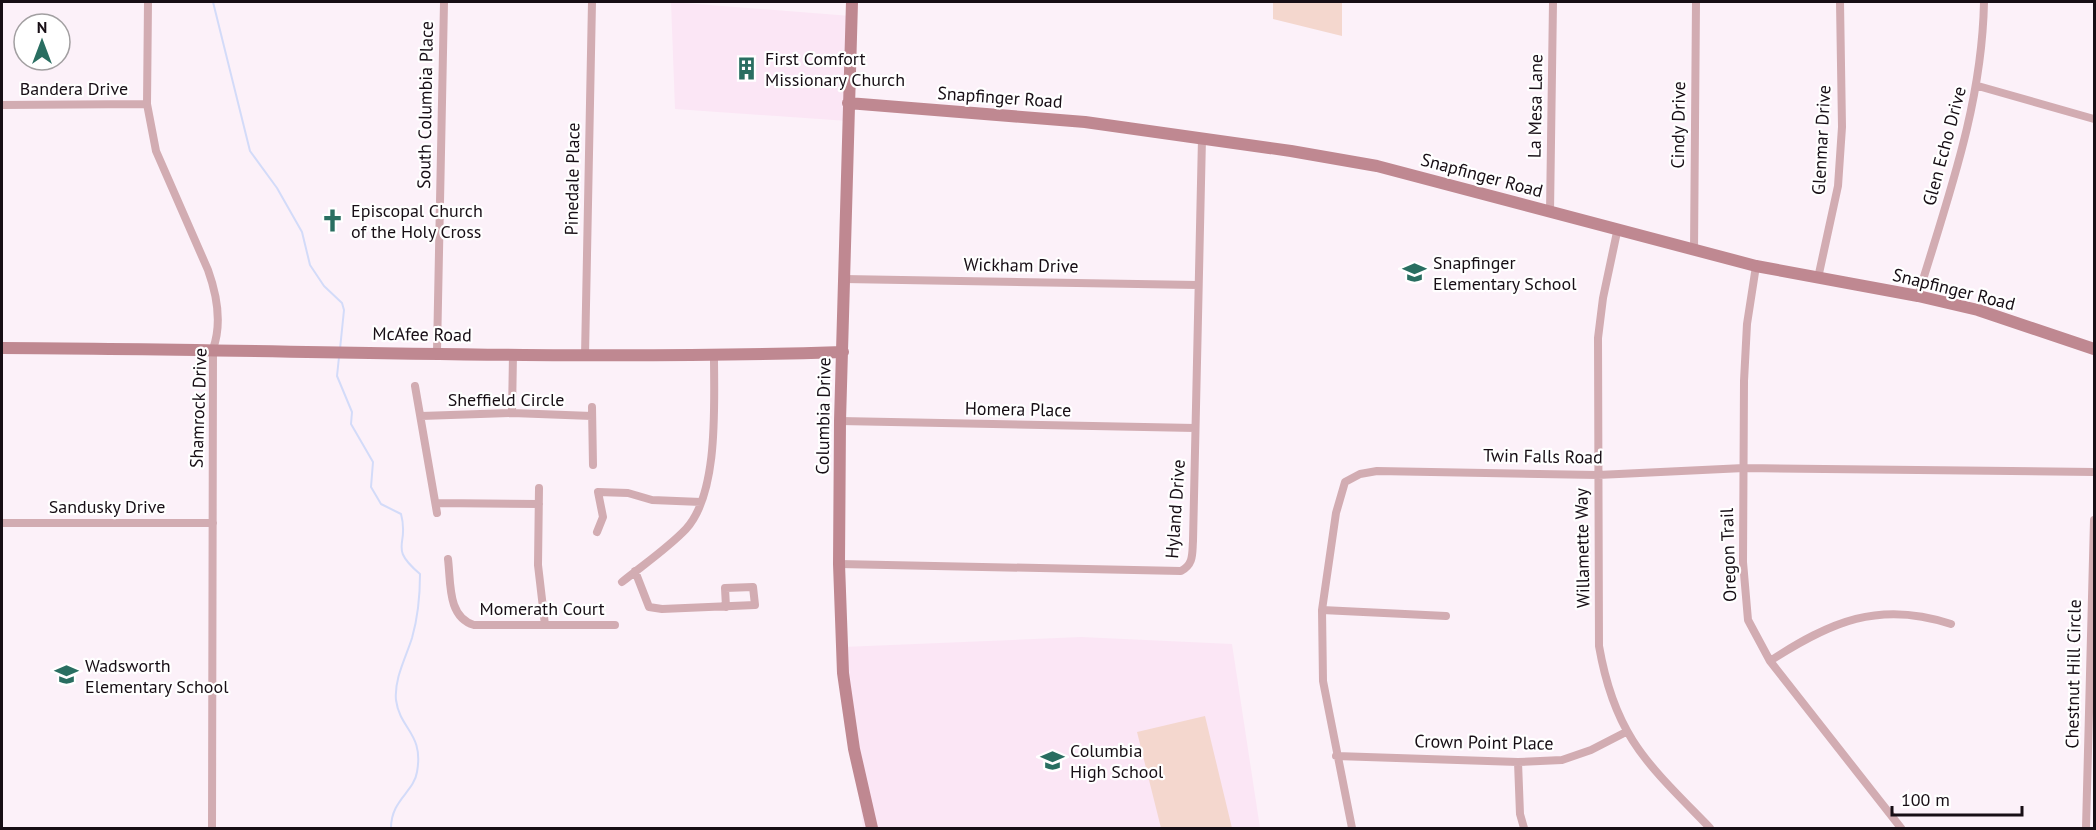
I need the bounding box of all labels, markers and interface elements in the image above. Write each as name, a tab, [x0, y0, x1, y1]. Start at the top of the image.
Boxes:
north arrow	[12, 12, 72, 72]
text: N	[37, 17, 47, 37]
street label: South Columbia Place	[412, 21, 438, 189]
place label: First Comfort Missionary Church	[765, 47, 905, 91]
street label: La Mesa Lane	[1523, 54, 1547, 158]
building icon: First Comfort Missionary Church	[734, 55, 760, 81]
street label: Bandera Drive	[20, 77, 128, 100]
street label: Snapfinger Road	[937, 81, 1063, 113]
street label: Cindy Drive	[1666, 81, 1690, 169]
street label: Glenmar Drive	[1807, 84, 1835, 196]
street label: Glen Echo Drive	[1917, 84, 1971, 208]
street label: Pinedale Place	[560, 122, 584, 236]
street label: Snapfinger Road	[1418, 148, 1546, 202]
place label: Episcopal Church of the Holy Cross	[351, 199, 483, 243]
church icon: Episcopal Church of the Holy Cross	[320, 207, 346, 233]
place label: Snapfinger Elementary School	[1433, 251, 1577, 295]
street label: Wickham Drive	[963, 252, 1079, 278]
school or university icon: Snapfinger Elementary School	[1402, 259, 1428, 285]
street label: Snapfinger Road	[1890, 263, 2018, 315]
street label: McAfee Road	[372, 322, 472, 346]
street label: Shamrock Drive	[184, 348, 212, 468]
street label: Columbia Drive	[810, 357, 836, 475]
street label: Sheffield Circle	[448, 388, 564, 411]
street label: Homera Place	[965, 397, 1071, 421]
street label: Twin Falls Road	[1483, 443, 1603, 469]
street label: Hyland Drive	[1160, 459, 1190, 559]
street label: Willamette Way	[1569, 487, 1595, 608]
street label: Sandusky Drive	[49, 495, 165, 518]
street label: Oregon Trail	[1715, 507, 1741, 602]
street label: Momerath Court	[479, 597, 605, 620]
street label: Chestnut Hill Circle	[2060, 599, 2086, 749]
place label: Wadsworth Elementary School	[85, 654, 229, 698]
school or university icon: Wadsworth Elementary School	[54, 662, 80, 688]
street label: Crown Point Place	[1414, 729, 1554, 755]
place label: Columbia High School	[1070, 739, 1164, 783]
school or university icon: Columbia High School	[1039, 747, 1065, 773]
scale bar	[1892, 779, 2022, 817]
text: 100 m	[1901, 788, 1950, 811]

